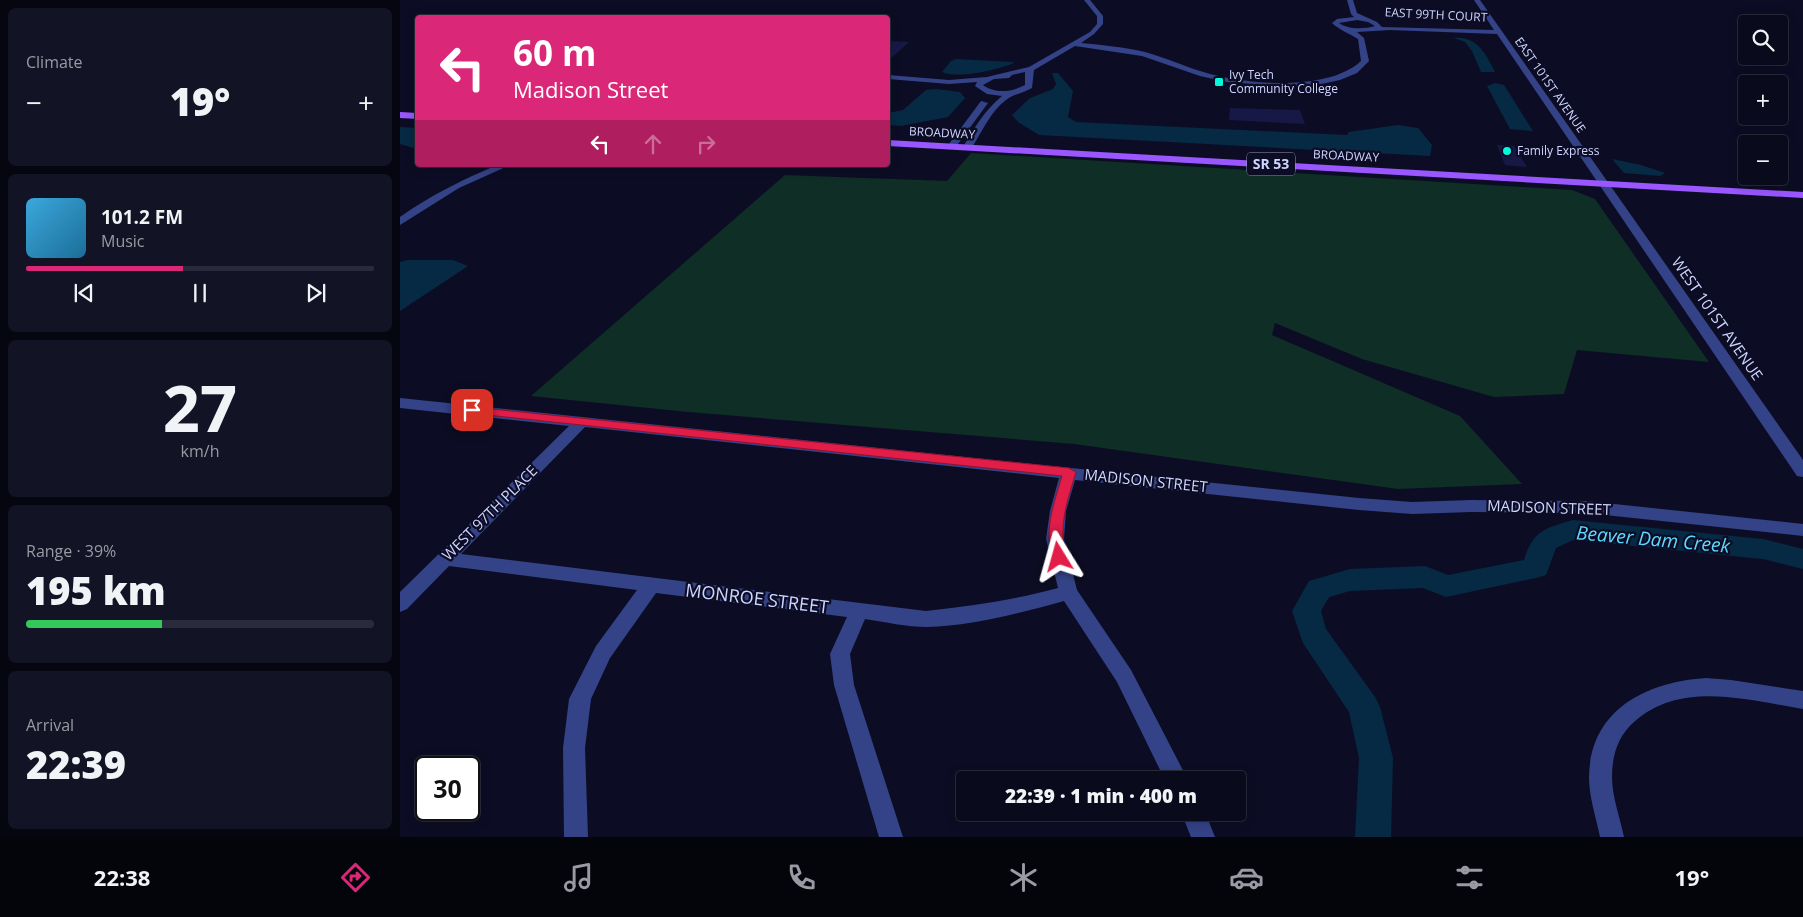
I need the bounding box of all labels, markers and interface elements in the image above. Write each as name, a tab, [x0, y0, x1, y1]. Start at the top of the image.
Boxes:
street label: EAST 99TH COURT	[1384, 3, 1488, 26]
map controls	[1738, 15, 1788, 185]
button: search	[1738, 15, 1788, 65]
text: 60 m	[513, 29, 596, 76]
street label: EAST 101ST AVENUE	[1511, 33, 1590, 136]
icon: left	[430, 35, 495, 100]
text: Climate	[26, 51, 83, 73]
place label: Ivy Tech Community College	[1229, 66, 1338, 97]
text: Madison Street	[513, 74, 668, 104]
text: 19°	[170, 75, 230, 127]
button: +	[1738, 75, 1788, 125]
marker: Ivy Tech Community College	[1213, 76, 1225, 88]
text: −	[26, 83, 42, 121]
text: +	[358, 83, 374, 121]
street label: BROADWAY	[909, 122, 976, 143]
icon: left	[586, 130, 614, 158]
icon: ahead	[639, 130, 667, 158]
icon: right	[692, 130, 720, 158]
button: −	[1738, 135, 1788, 185]
place label: Family Express	[1517, 142, 1600, 159]
street label: BROADWAY	[1313, 145, 1380, 166]
marker: Family Express	[1501, 145, 1513, 157]
road number: SR 53	[1247, 152, 1295, 175]
text: 101.2 FM	[101, 204, 183, 230]
text: Music	[101, 230, 145, 252]
street label: WEST 101ST AVENUE	[1668, 253, 1768, 384]
icon: previous	[70, 279, 98, 307]
icon: pause	[186, 279, 214, 307]
icon: next	[302, 279, 330, 307]
text: 27	[163, 363, 237, 451]
pin	[451, 389, 493, 431]
icon: arrive	[458, 396, 486, 424]
text: km/h	[181, 440, 219, 462]
street label: WEST 97TH PLACE	[437, 460, 541, 564]
street label: MADISON STREET	[1083, 464, 1209, 496]
street label: MADISON STREET	[1487, 495, 1612, 519]
water label: Beaver Dam Creek	[1575, 519, 1732, 559]
position arrow	[1032, 530, 1084, 582]
text: Range · 39%	[26, 540, 116, 562]
text: 195 km	[26, 564, 166, 616]
street label: MONROE STREET	[684, 577, 830, 619]
text: Arrival	[26, 714, 74, 736]
text: 22:39	[26, 738, 126, 790]
speed limit sign: 30	[415, 756, 480, 821]
text: 22:39 · 1 min · 400 m	[1005, 783, 1197, 809]
icon: directions	[338, 860, 373, 895]
icon: music	[561, 860, 596, 895]
icon: phone	[784, 860, 819, 895]
icon: climate	[1006, 860, 1041, 895]
icon: car	[1229, 860, 1264, 895]
icon: filters	[1452, 860, 1487, 895]
text: 22:38	[94, 862, 150, 892]
text: 19°	[1674, 862, 1709, 892]

